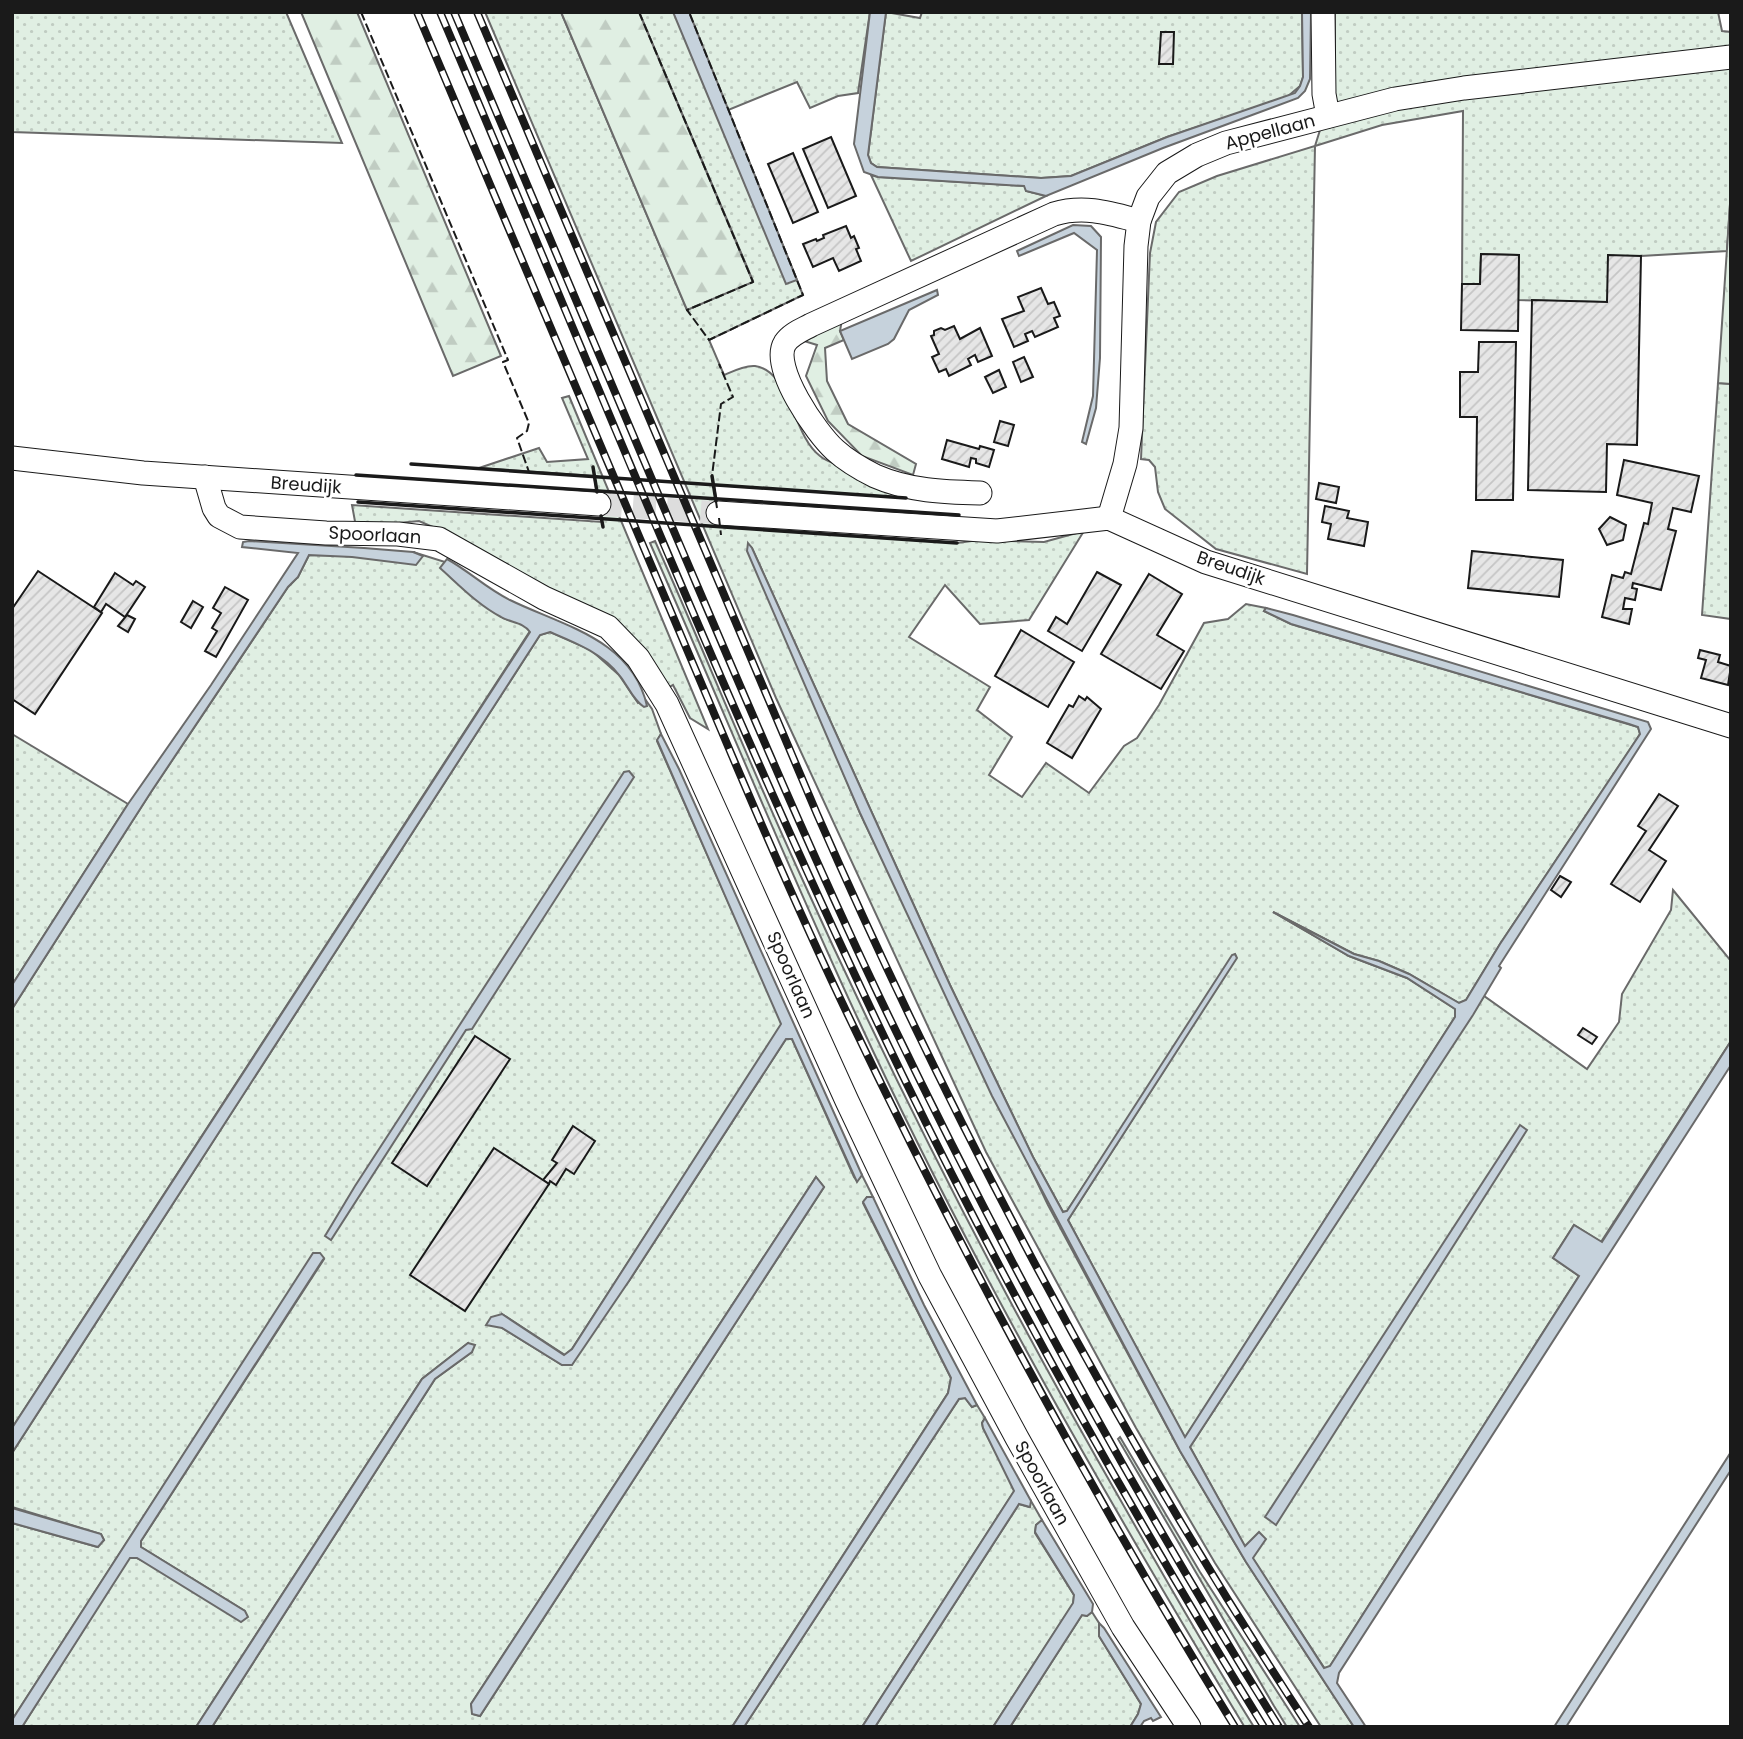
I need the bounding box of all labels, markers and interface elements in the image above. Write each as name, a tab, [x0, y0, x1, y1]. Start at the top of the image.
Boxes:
street label: Appellaan	[1222, 107, 1318, 156]
street label: Breudijk	[270, 470, 343, 499]
street label: Spoorlaan	[328, 520, 422, 549]
street label: Breudijk	[1194, 544, 1269, 591]
street label: Spoorlaan	[761, 927, 822, 1022]
street label: Spoorlaan	[1009, 1436, 1076, 1529]

